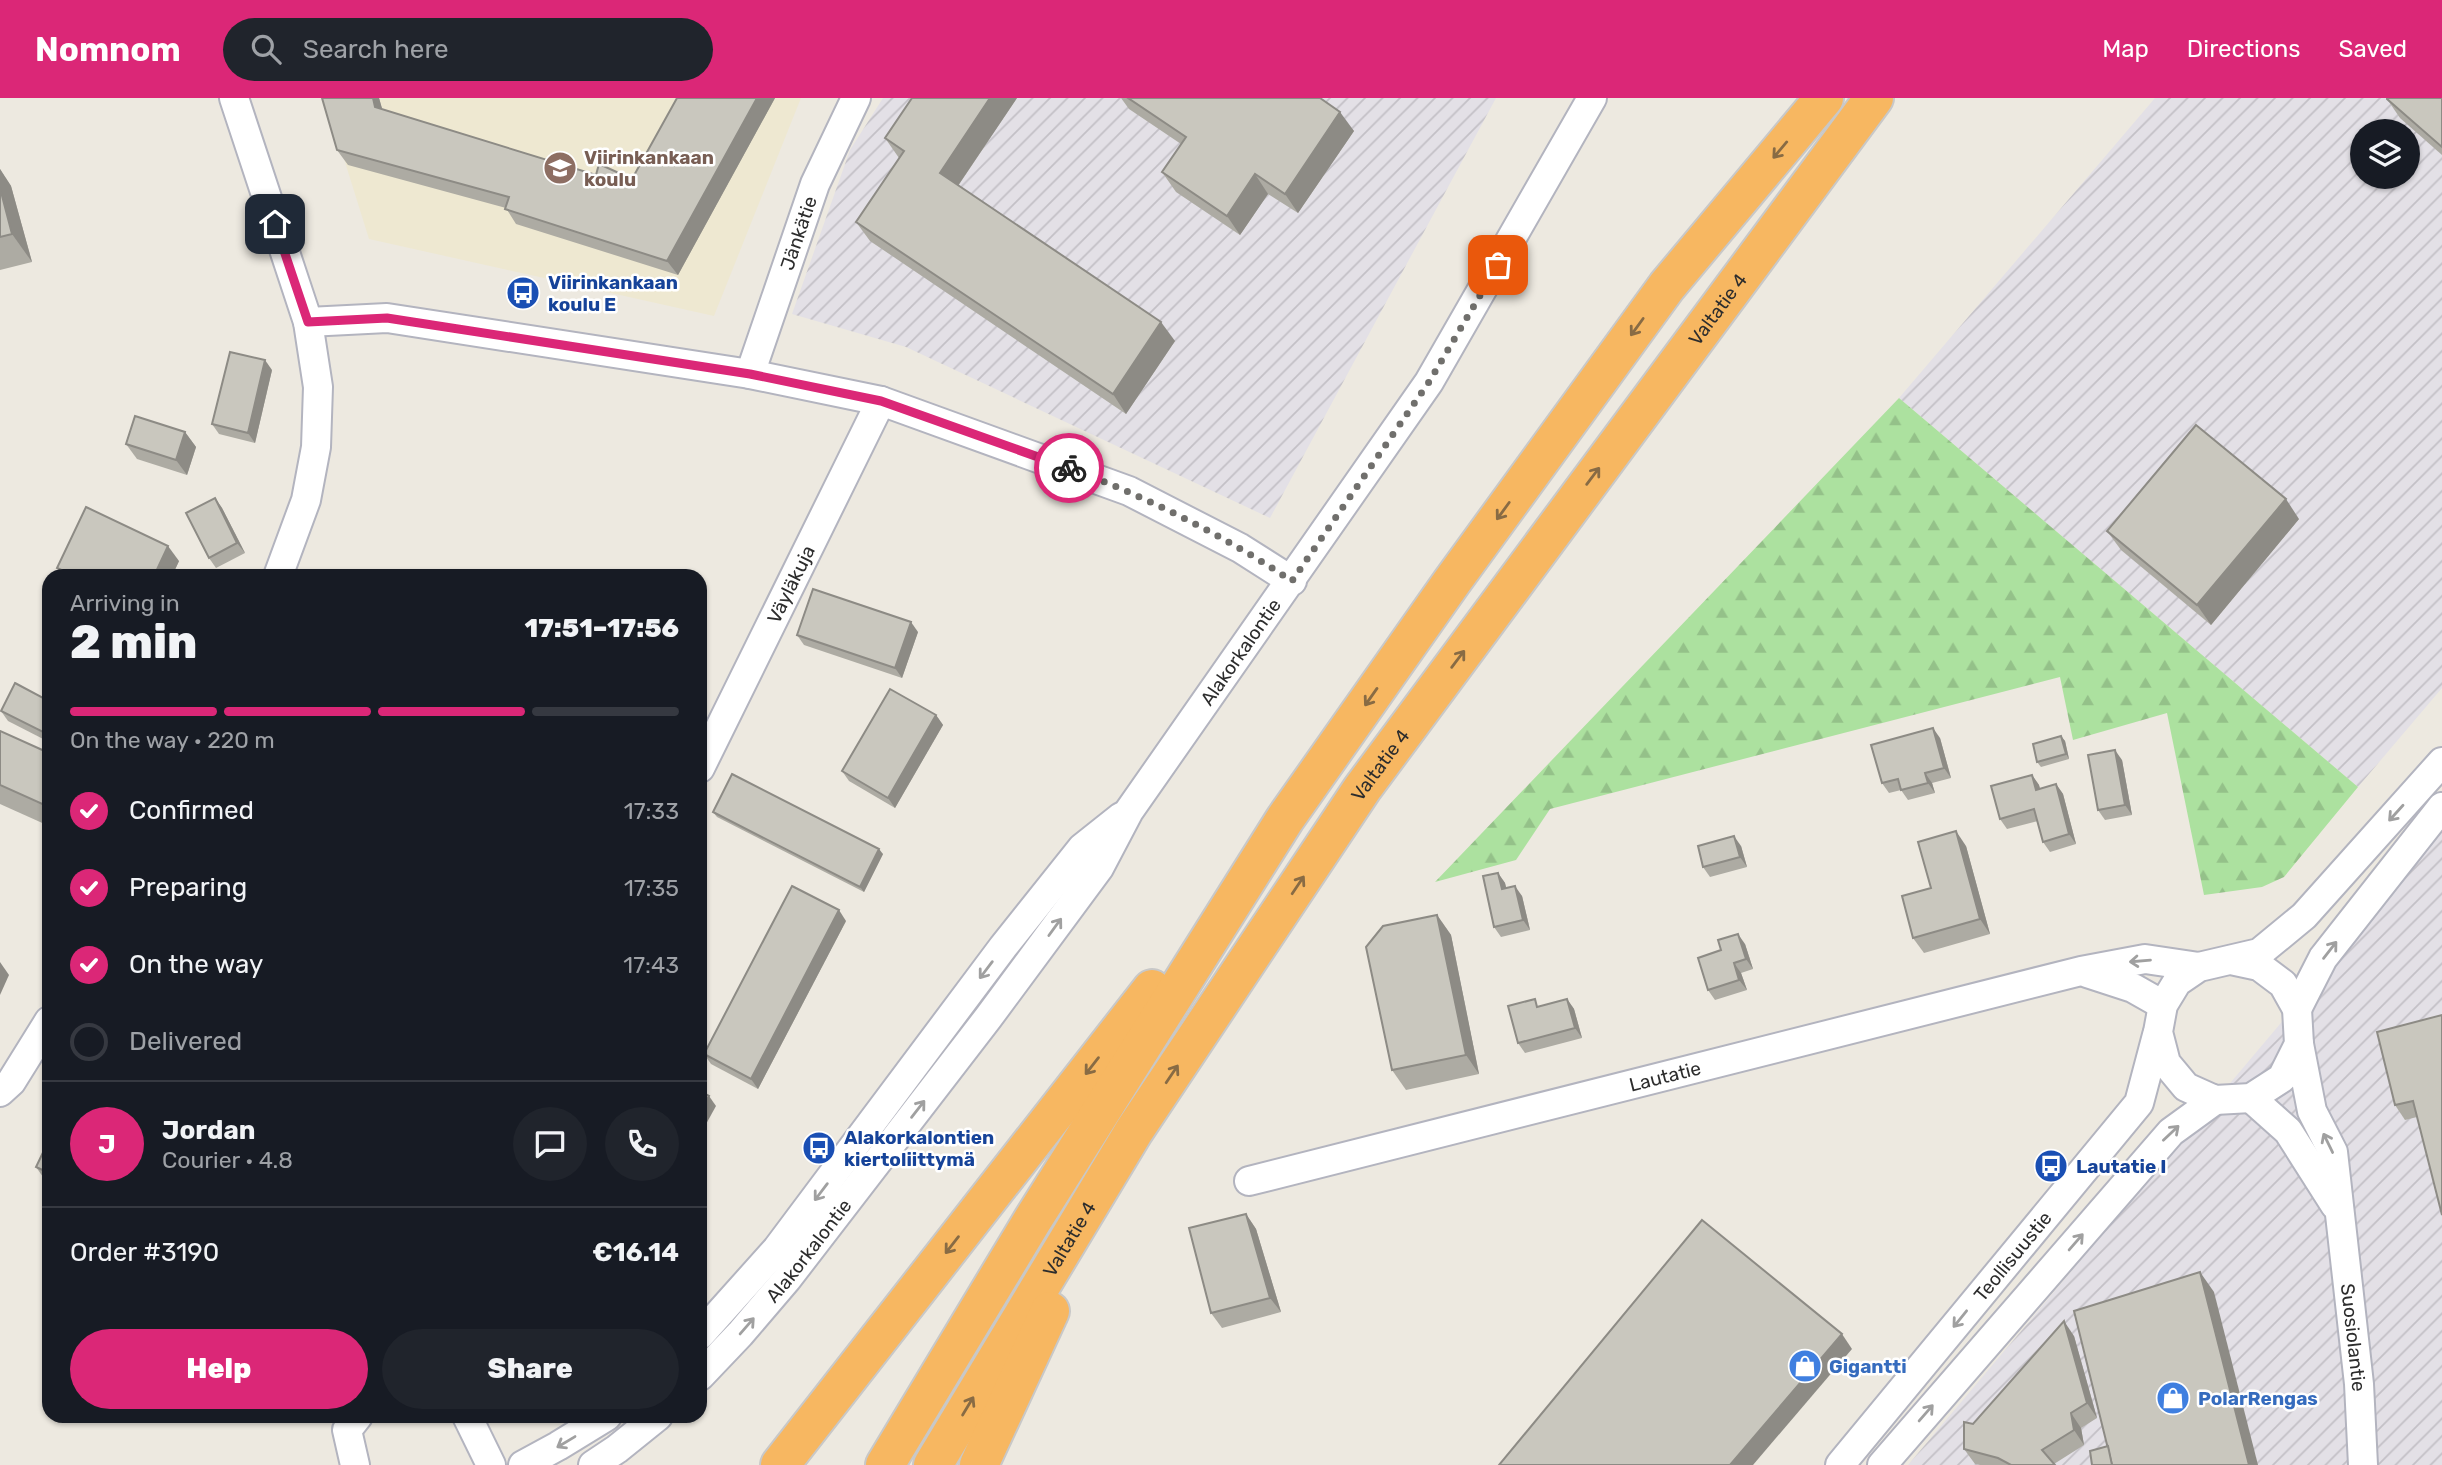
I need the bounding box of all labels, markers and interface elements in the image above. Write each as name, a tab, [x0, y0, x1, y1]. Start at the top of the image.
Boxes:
search box	[223, 18, 713, 81]
text: Nomnom	[35, 30, 181, 69]
icon: search	[247, 30, 285, 68]
text: Search here	[303, 34, 449, 65]
text: Map	[2102, 35, 2149, 63]
text: Directions	[2187, 35, 2300, 63]
text: Saved	[2338, 35, 2407, 63]
map controls	[2350, 119, 2420, 189]
button: layers	[2350, 119, 2420, 189]
one-way arrow	[1772, 141, 1788, 159]
place label: Viirinkankaan koulu	[584, 146, 714, 191]
school or university icon: Viirinkankaan koulu	[541, 149, 579, 187]
street label: Jänkätie	[775, 193, 822, 273]
pin	[245, 194, 305, 254]
icon: home	[256, 205, 294, 243]
pin	[1468, 235, 1528, 295]
icon: bag	[1479, 246, 1517, 284]
street label: Valtatie 4	[1684, 269, 1752, 350]
place label: Viirinkankaan koulu E	[548, 271, 678, 316]
bus stop icon: Viirinkankaan koulu E	[504, 274, 542, 312]
one-way arrow	[1630, 317, 1644, 336]
courier	[1034, 433, 1104, 503]
icon: bike	[1050, 449, 1088, 487]
one-way arrow	[1586, 468, 1601, 486]
one-way arrow	[1496, 501, 1510, 520]
street label: Väyläkuja	[762, 542, 820, 627]
text: Arriving in	[70, 589, 180, 617]
street label: Alakorkalontie	[1195, 594, 1286, 710]
text: 17:51–17:56	[525, 613, 679, 644]
text: 2 min	[70, 615, 197, 670]
one-way arrow	[1451, 650, 1465, 669]
one-way arrow	[1364, 687, 1378, 706]
street label: Valtatie 4	[1346, 725, 1415, 805]
text: On the way · 220 m	[70, 726, 275, 754]
icon: check	[70, 792, 108, 830]
text: Confirmed	[129, 795, 254, 826]
text: 17:33	[624, 797, 679, 825]
one-way arrow	[2388, 804, 2405, 821]
icon: check	[70, 869, 108, 907]
text: Preparing	[129, 872, 247, 903]
text: 17:35	[624, 874, 679, 902]
one-way arrow	[1291, 876, 1305, 895]
one-way arrow	[1047, 918, 1062, 937]
one-way arrow	[2323, 941, 2338, 959]
icon: check	[70, 946, 108, 984]
text: On the way	[129, 949, 263, 980]
text: 17:43	[623, 951, 679, 979]
one-way arrow	[2129, 955, 2152, 968]
one-way arrow	[979, 960, 993, 979]
text: Delivered	[129, 1026, 242, 1057]
one-way arrow	[1084, 1056, 1099, 1075]
street label: Lautatie	[1627, 1056, 1703, 1097]
one-way arrow	[1164, 1065, 1179, 1084]
one-way arrow	[911, 1100, 926, 1119]
button: chat	[513, 1107, 587, 1181]
button: phone	[605, 1107, 679, 1181]
text: Jordan	[162, 1115, 255, 1146]
one-way arrow	[2163, 1125, 2180, 1142]
place label: Alakorkalontien kiertoliittymä	[844, 1126, 994, 1171]
text: J	[98, 1129, 116, 1160]
bus stop icon: Alakorkalontien kiertoliittymä	[800, 1129, 838, 1167]
one-way arrow	[2321, 1133, 2334, 1154]
text: Courier · 4.8	[162, 1146, 293, 1174]
bus stop icon: Lautatie I	[2032, 1147, 2070, 1185]
place label: Lautatie I	[2076, 1155, 2167, 1178]
one-way arrow	[813, 1182, 828, 1200]
street label: Alakorkalontie	[761, 1194, 856, 1307]
street label: Valtatie 4	[1038, 1197, 1101, 1281]
street label: Teollisuustie	[1969, 1207, 2057, 1306]
one-way arrow	[2068, 1233, 2084, 1251]
one-way arrow	[944, 1236, 959, 1254]
text: Order #3190	[70, 1237, 219, 1268]
text: €16.14	[592, 1237, 679, 1268]
street label: Suosiolantie	[2336, 1282, 2370, 1392]
one-way arrow	[1953, 1310, 1968, 1328]
one-way arrow	[739, 1317, 755, 1335]
button: Help	[70, 1329, 368, 1409]
button: Share	[382, 1329, 679, 1409]
shop icon: Gigantti	[1786, 1347, 1824, 1385]
place label: Gigantti	[1829, 1355, 1907, 1378]
shop icon: PolarRengas	[2154, 1379, 2192, 1417]
place label: PolarRengas	[2198, 1387, 2318, 1410]
one-way arrow	[962, 1397, 976, 1417]
one-way arrow	[1918, 1405, 1934, 1423]
one-way arrow	[556, 1435, 576, 1449]

